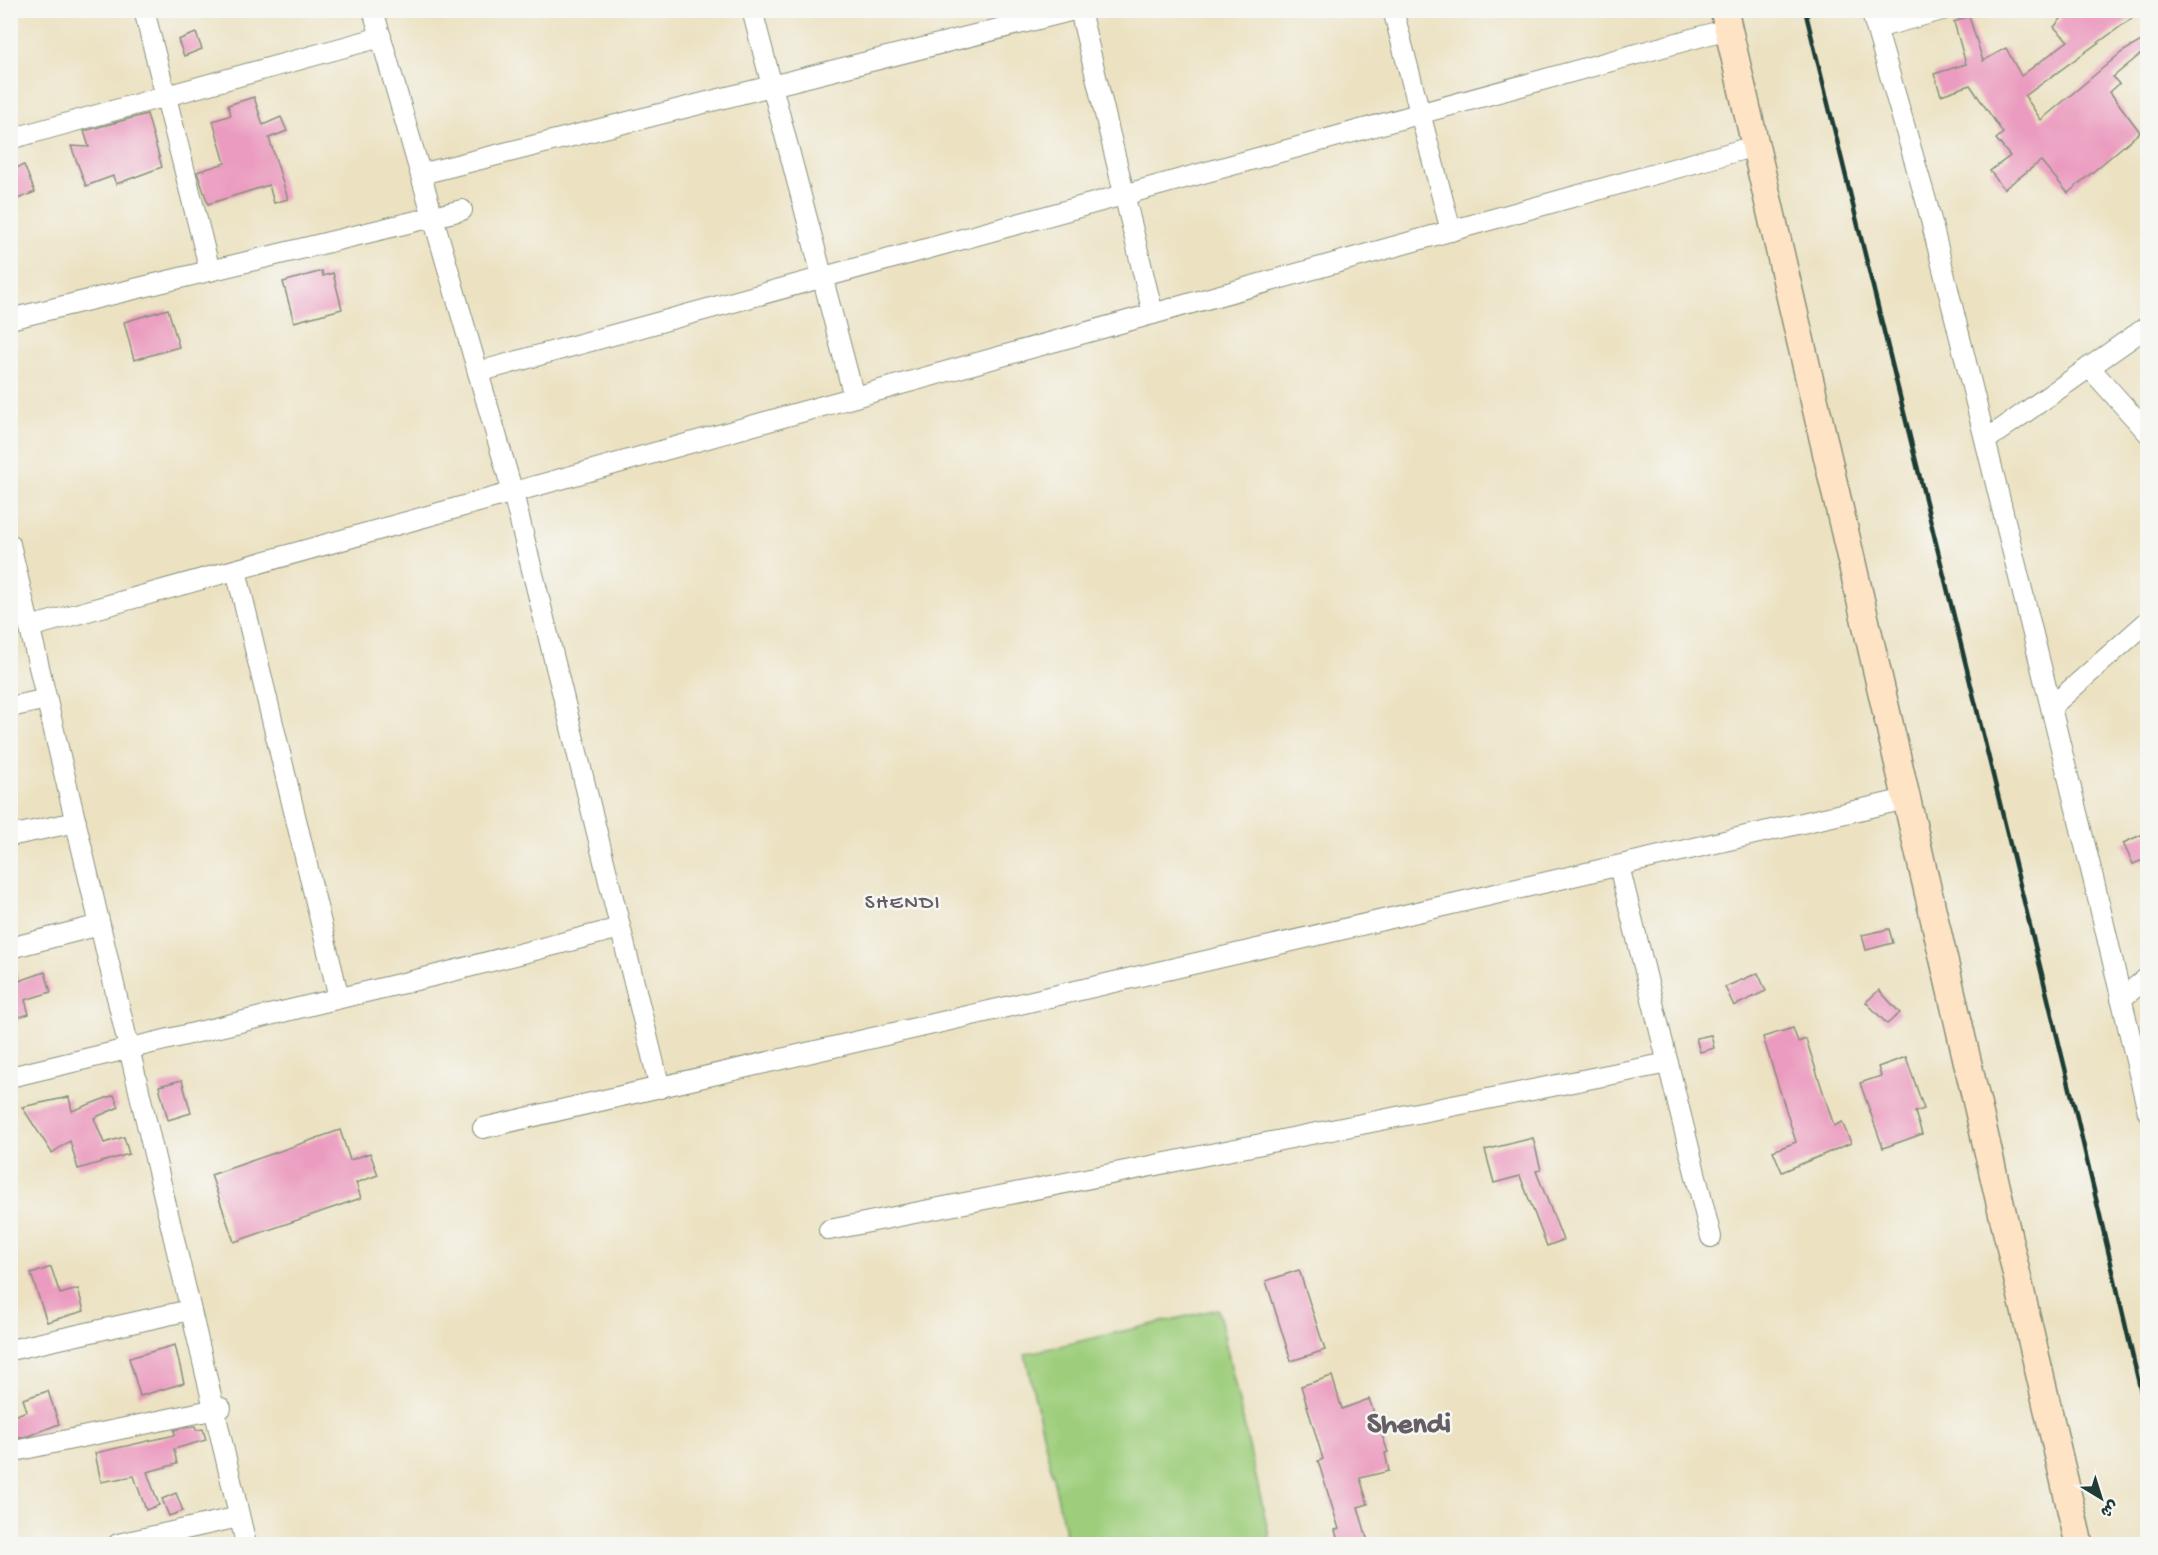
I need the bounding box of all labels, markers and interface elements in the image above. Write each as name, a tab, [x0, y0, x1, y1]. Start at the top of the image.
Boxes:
district label: SHENDI	[865, 892, 941, 917]
district label: Shendi	[1367, 1409, 1451, 1444]
north arrow	[2071, 1468, 2131, 1528]
text: ش	[2095, 1494, 2121, 1520]

